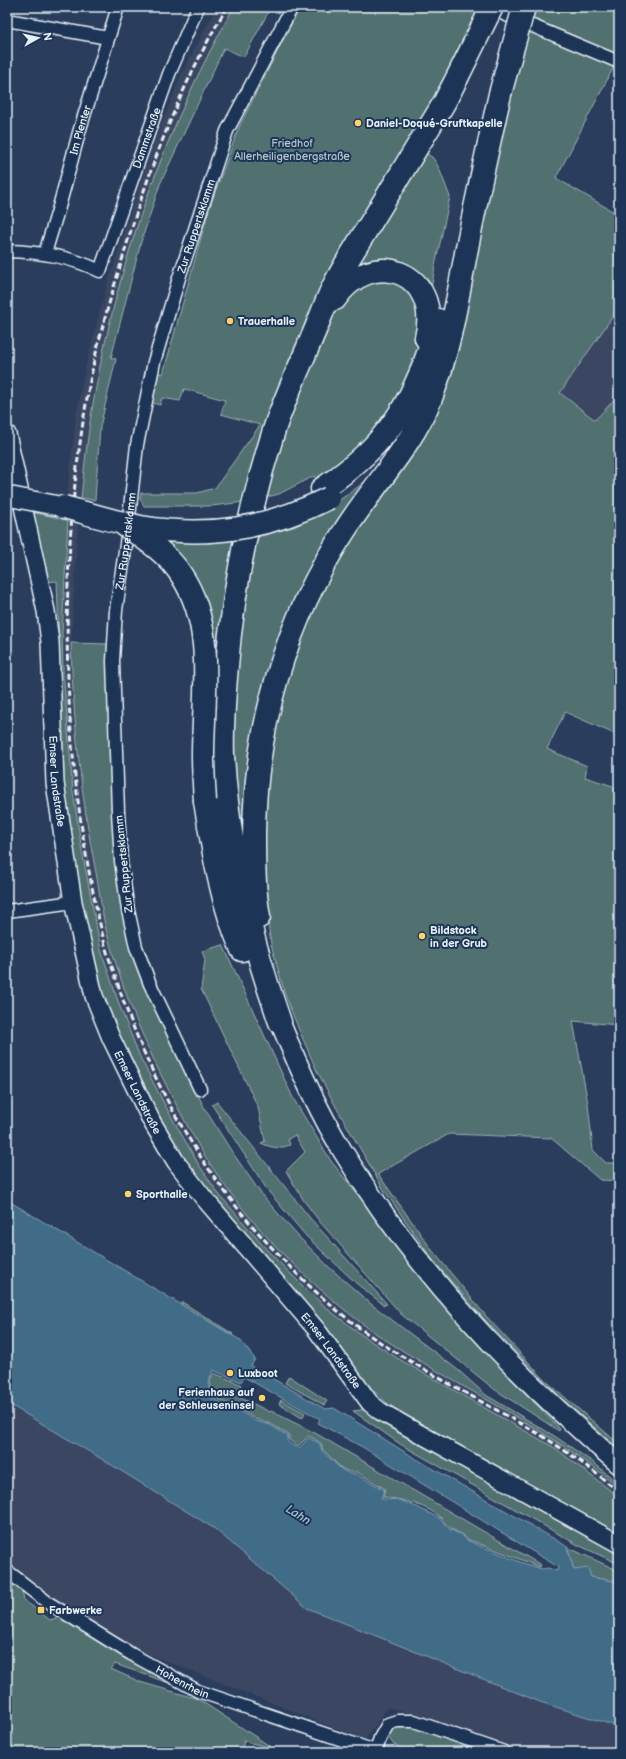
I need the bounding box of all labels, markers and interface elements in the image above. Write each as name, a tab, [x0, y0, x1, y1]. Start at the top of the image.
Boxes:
north arrow	[18, 18, 58, 58]
text: N	[40, 32, 54, 42]
street label: Im Plenter	[67, 102, 94, 156]
street label: Dammstraße	[130, 105, 163, 170]
place label: Daniel-Doqué-Gruftkapelle	[366, 117, 503, 130]
marker: Daniel-Doqué-Gruftkapelle	[353, 118, 363, 128]
park label: Friedhof Allerheiligenbergstraße	[234, 137, 350, 163]
street label: Zur Ruppertsklamm	[174, 177, 217, 275]
place label: Trauerhalle	[238, 315, 295, 328]
marker: Trauerhalle	[225, 316, 235, 326]
street label: Zur Ruppertsklamm	[113, 492, 138, 592]
street label: Emser Landstraße	[47, 735, 68, 828]
street label: Zur Ruppertsklamm	[112, 815, 136, 914]
place label: Bildstock in der Grub	[430, 924, 488, 950]
marker: Bildstock in der Grub	[417, 931, 427, 941]
street label: Emser Landstraße	[112, 1048, 164, 1137]
place label: Sporthalle	[136, 1188, 188, 1201]
marker: Sporthalle	[123, 1189, 133, 1199]
street label: Emser Landstraße	[298, 1310, 364, 1391]
place label: Luxboot	[238, 1367, 278, 1380]
marker: Luxboot	[225, 1368, 235, 1378]
place label: Ferienhaus auf der Schleuseninsel	[159, 1386, 255, 1412]
marker: Ferienhaus auf der Schleuseninsel	[257, 1393, 267, 1403]
water label: Lahn	[283, 1502, 313, 1528]
place label: Farbwerke	[49, 1604, 102, 1617]
marker: Farbwerke	[36, 1605, 46, 1615]
street label: Hohenrhein	[154, 1662, 211, 1701]

